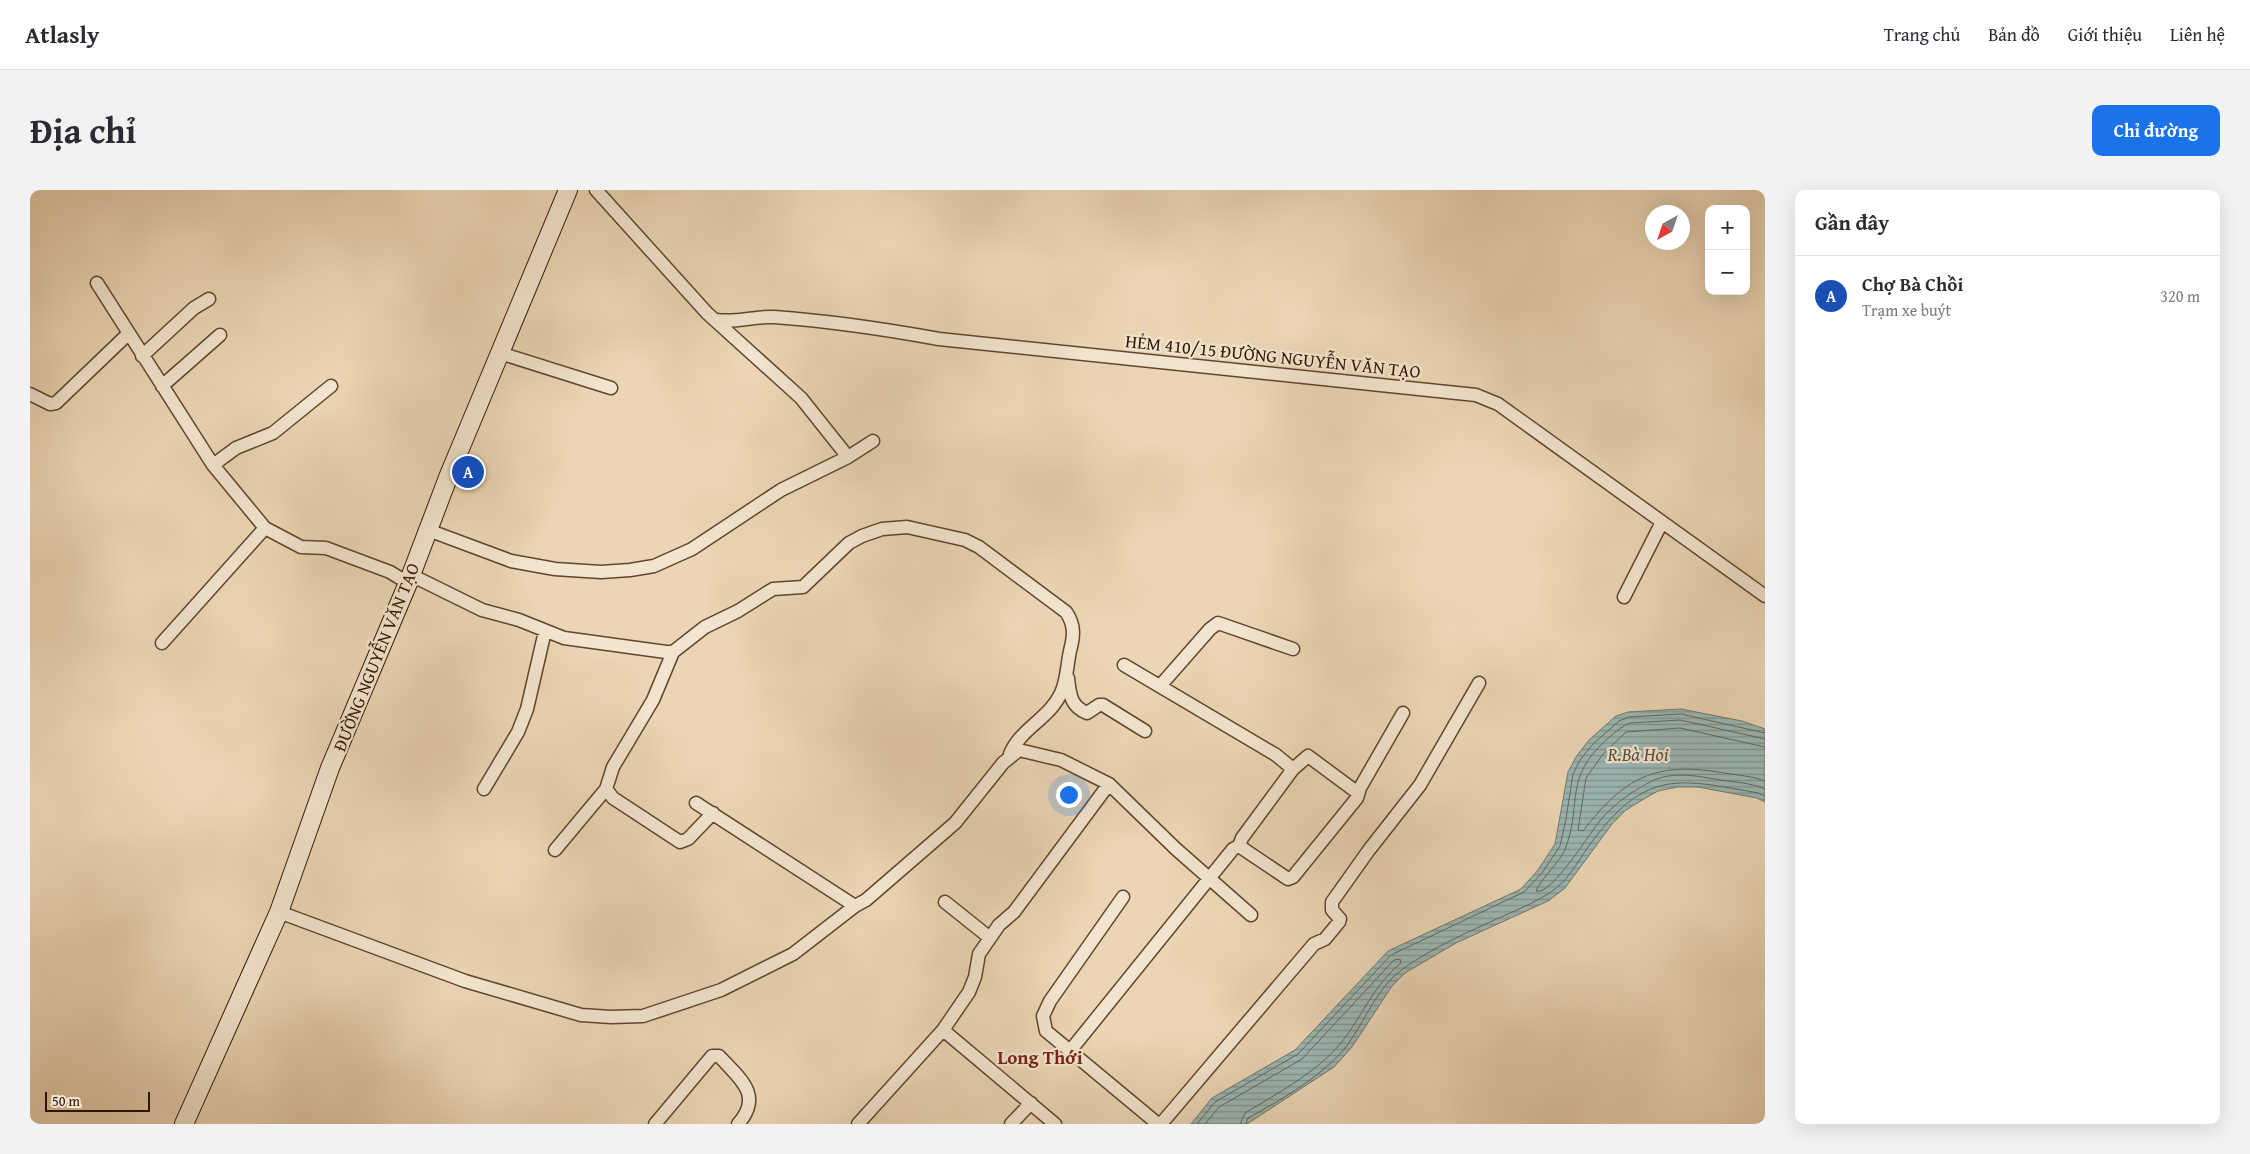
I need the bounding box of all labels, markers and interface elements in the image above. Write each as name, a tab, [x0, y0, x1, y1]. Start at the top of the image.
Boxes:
text: Atlasly	[25, 17, 99, 52]
text: Trang chủ	[1884, 21, 1960, 48]
text: Bản đồ	[1988, 21, 2040, 48]
text: Giới thiệu	[2068, 21, 2142, 48]
text: Liên hệ	[2170, 21, 2225, 48]
text: Địa chỉ	[30, 105, 136, 156]
button: Chỉ đường	[2092, 105, 2220, 156]
north arrow	[1645, 205, 1690, 250]
map controls	[1705, 205, 1750, 295]
button: +	[1705, 205, 1750, 250]
text: Gần đây	[1815, 207, 1889, 238]
button: −	[1705, 250, 1750, 295]
text: Chợ Bà Chồi	[1862, 270, 1963, 298]
text: A	[1826, 284, 1836, 308]
text: 320 m	[2160, 284, 2200, 308]
text: Trạm xe buýt	[1862, 298, 1951, 322]
street label: HẺM 410/15 ĐƯỜNG NGUYỄN VĂN TẠO	[1124, 327, 1422, 385]
pin: A	[452, 453, 484, 491]
street label: ĐƯỜNG NGUYỄN VĂN TẠO	[326, 559, 426, 755]
water label: R.Bà Hoi	[1606, 740, 1669, 768]
your location	[1056, 782, 1082, 808]
district label: Long Thới	[997, 1043, 1083, 1071]
scale bar	[45, 1089, 150, 1112]
text: 50 m	[52, 1091, 80, 1111]

